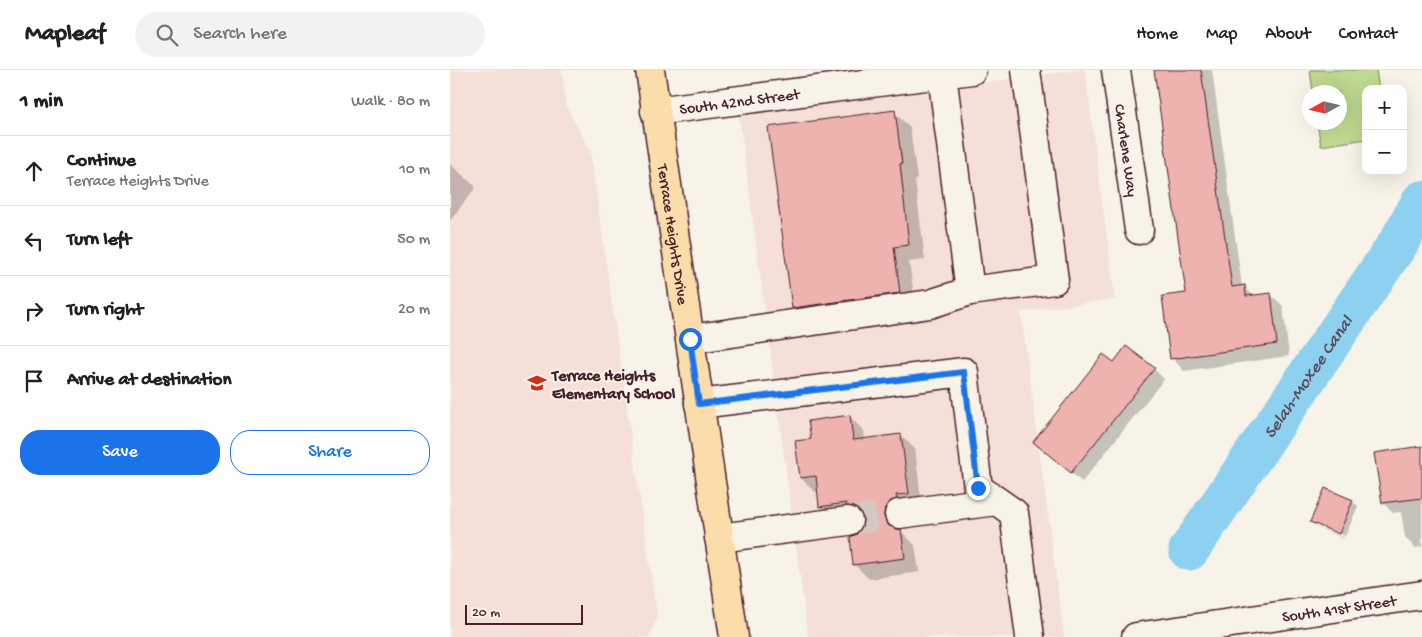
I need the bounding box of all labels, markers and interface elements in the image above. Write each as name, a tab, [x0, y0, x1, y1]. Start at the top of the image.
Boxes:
search box	[135, 12, 485, 57]
text: Mapleaf	[25, 20, 105, 49]
icon: search	[153, 21, 181, 49]
text: Search here	[193, 23, 287, 46]
text: Home	[1136, 24, 1178, 45]
text: Map	[1206, 24, 1237, 45]
text: About	[1265, 24, 1311, 45]
text: Contact	[1339, 24, 1397, 45]
north arrow	[1302, 85, 1347, 130]
map controls	[1362, 85, 1407, 175]
button: +	[1362, 85, 1407, 130]
street label: South 42nd Street	[678, 86, 802, 121]
text: 1 min	[20, 90, 63, 115]
text: Walk · 80 m	[351, 93, 430, 112]
street label: Charlene Way	[1108, 103, 1140, 199]
button: −	[1362, 130, 1407, 175]
text: Continue	[67, 150, 136, 173]
icon: ahead	[20, 157, 48, 185]
text: 10 m	[399, 161, 430, 180]
street label: Terrace Heights Drive	[651, 162, 691, 307]
text: Terrace Heights Drive	[67, 173, 209, 192]
icon: left	[20, 227, 48, 255]
text: Turn left	[67, 229, 131, 252]
text: 50 m	[397, 231, 430, 250]
icon: right	[20, 297, 48, 325]
text: Turn right	[67, 299, 143, 322]
text: 20 m	[398, 301, 430, 320]
water label: Selah-Moxee Canal	[1260, 312, 1359, 443]
route start	[679, 328, 702, 351]
icon: arrive	[20, 367, 48, 395]
place label: Terrace Heights Elementary School	[550, 368, 676, 405]
text: Arrive at destination	[67, 369, 231, 392]
school or university icon: Terrace Heights Elementary School	[526, 372, 548, 394]
button: Save	[20, 430, 220, 475]
button: Share	[230, 430, 430, 475]
route end	[967, 477, 990, 500]
street label: South 41st Street	[1281, 593, 1399, 628]
scale bar	[465, 602, 582, 625]
text: 20 m	[472, 605, 500, 622]

